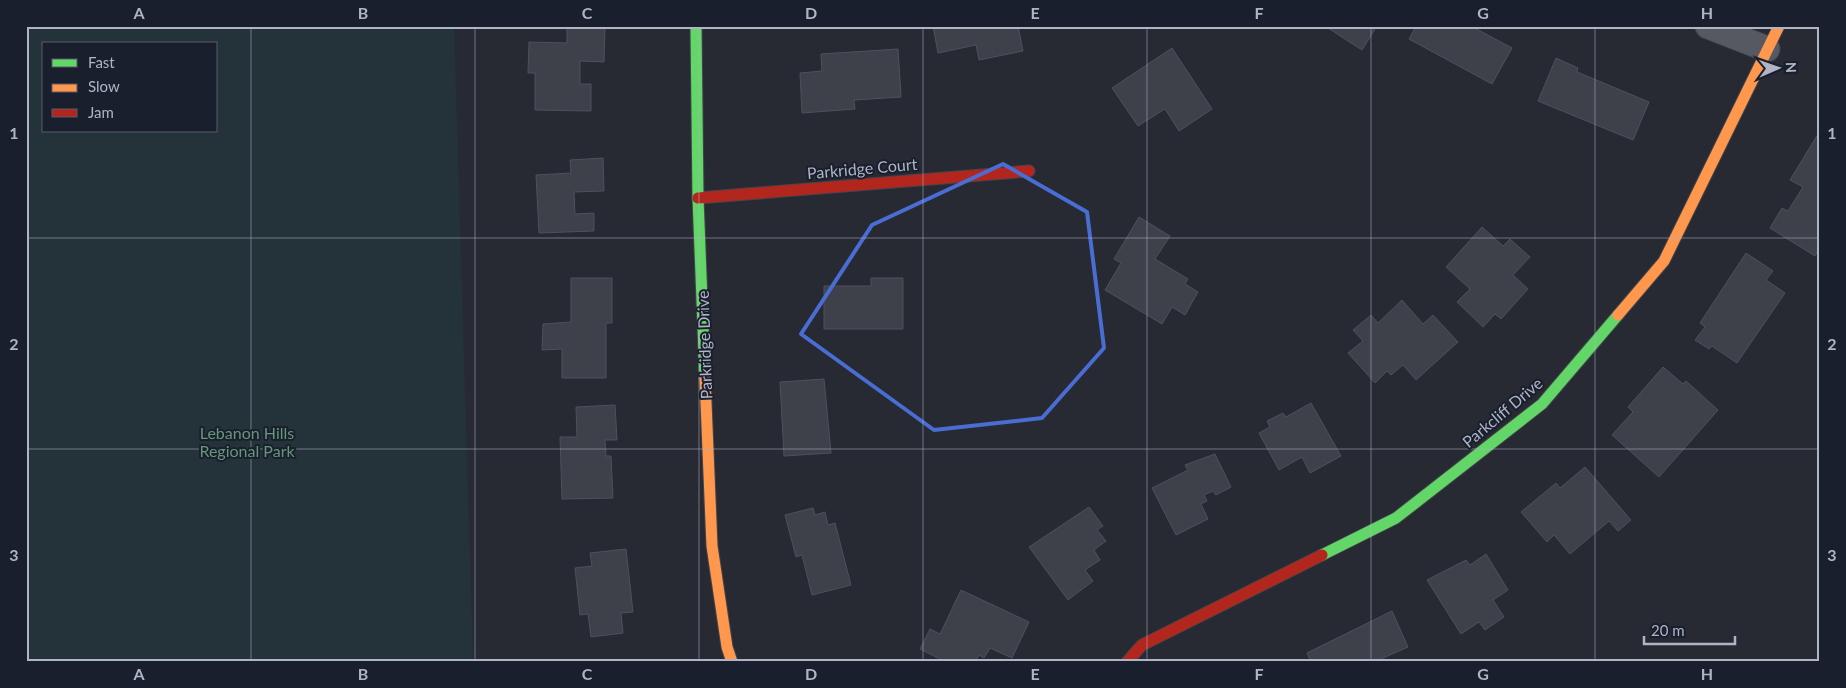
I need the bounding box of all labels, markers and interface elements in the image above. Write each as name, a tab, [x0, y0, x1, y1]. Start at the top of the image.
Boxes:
text: A	[132, 3, 145, 22]
text: B	[358, 3, 368, 22]
text: C	[582, 3, 593, 22]
text: D	[805, 3, 817, 22]
text: E	[1030, 3, 1040, 22]
text: F	[1254, 3, 1264, 22]
text: G	[1477, 3, 1489, 22]
text: H	[1701, 3, 1713, 22]
legend	[42, 42, 218, 132]
north arrow	[1754, 42, 1804, 92]
text: Fast	[88, 53, 115, 71]
text: N	[1783, 62, 1800, 73]
text: Slow	[88, 77, 120, 95]
text: Jam	[88, 103, 114, 121]
text: 1	[9, 123, 19, 142]
text: 1	[1827, 123, 1837, 142]
street label: Parkridge Court	[806, 154, 918, 182]
street label: Parkridge Drive	[693, 290, 715, 400]
text: 2	[9, 334, 19, 353]
text: 2	[1827, 334, 1837, 353]
street label: Parkcliff Drive	[1458, 373, 1546, 451]
park label: Lebanon Hills Regional Park	[199, 423, 295, 460]
text: 3	[9, 545, 19, 564]
text: 3	[1827, 545, 1837, 564]
scale bar	[1644, 613, 1735, 645]
text: 20 m	[1651, 621, 1685, 639]
text: A	[132, 664, 145, 683]
text: B	[358, 664, 368, 683]
text: C	[582, 664, 593, 683]
text: D	[805, 664, 817, 683]
text: E	[1030, 664, 1040, 683]
text: F	[1254, 664, 1264, 683]
text: G	[1477, 664, 1489, 683]
text: H	[1701, 664, 1713, 683]

